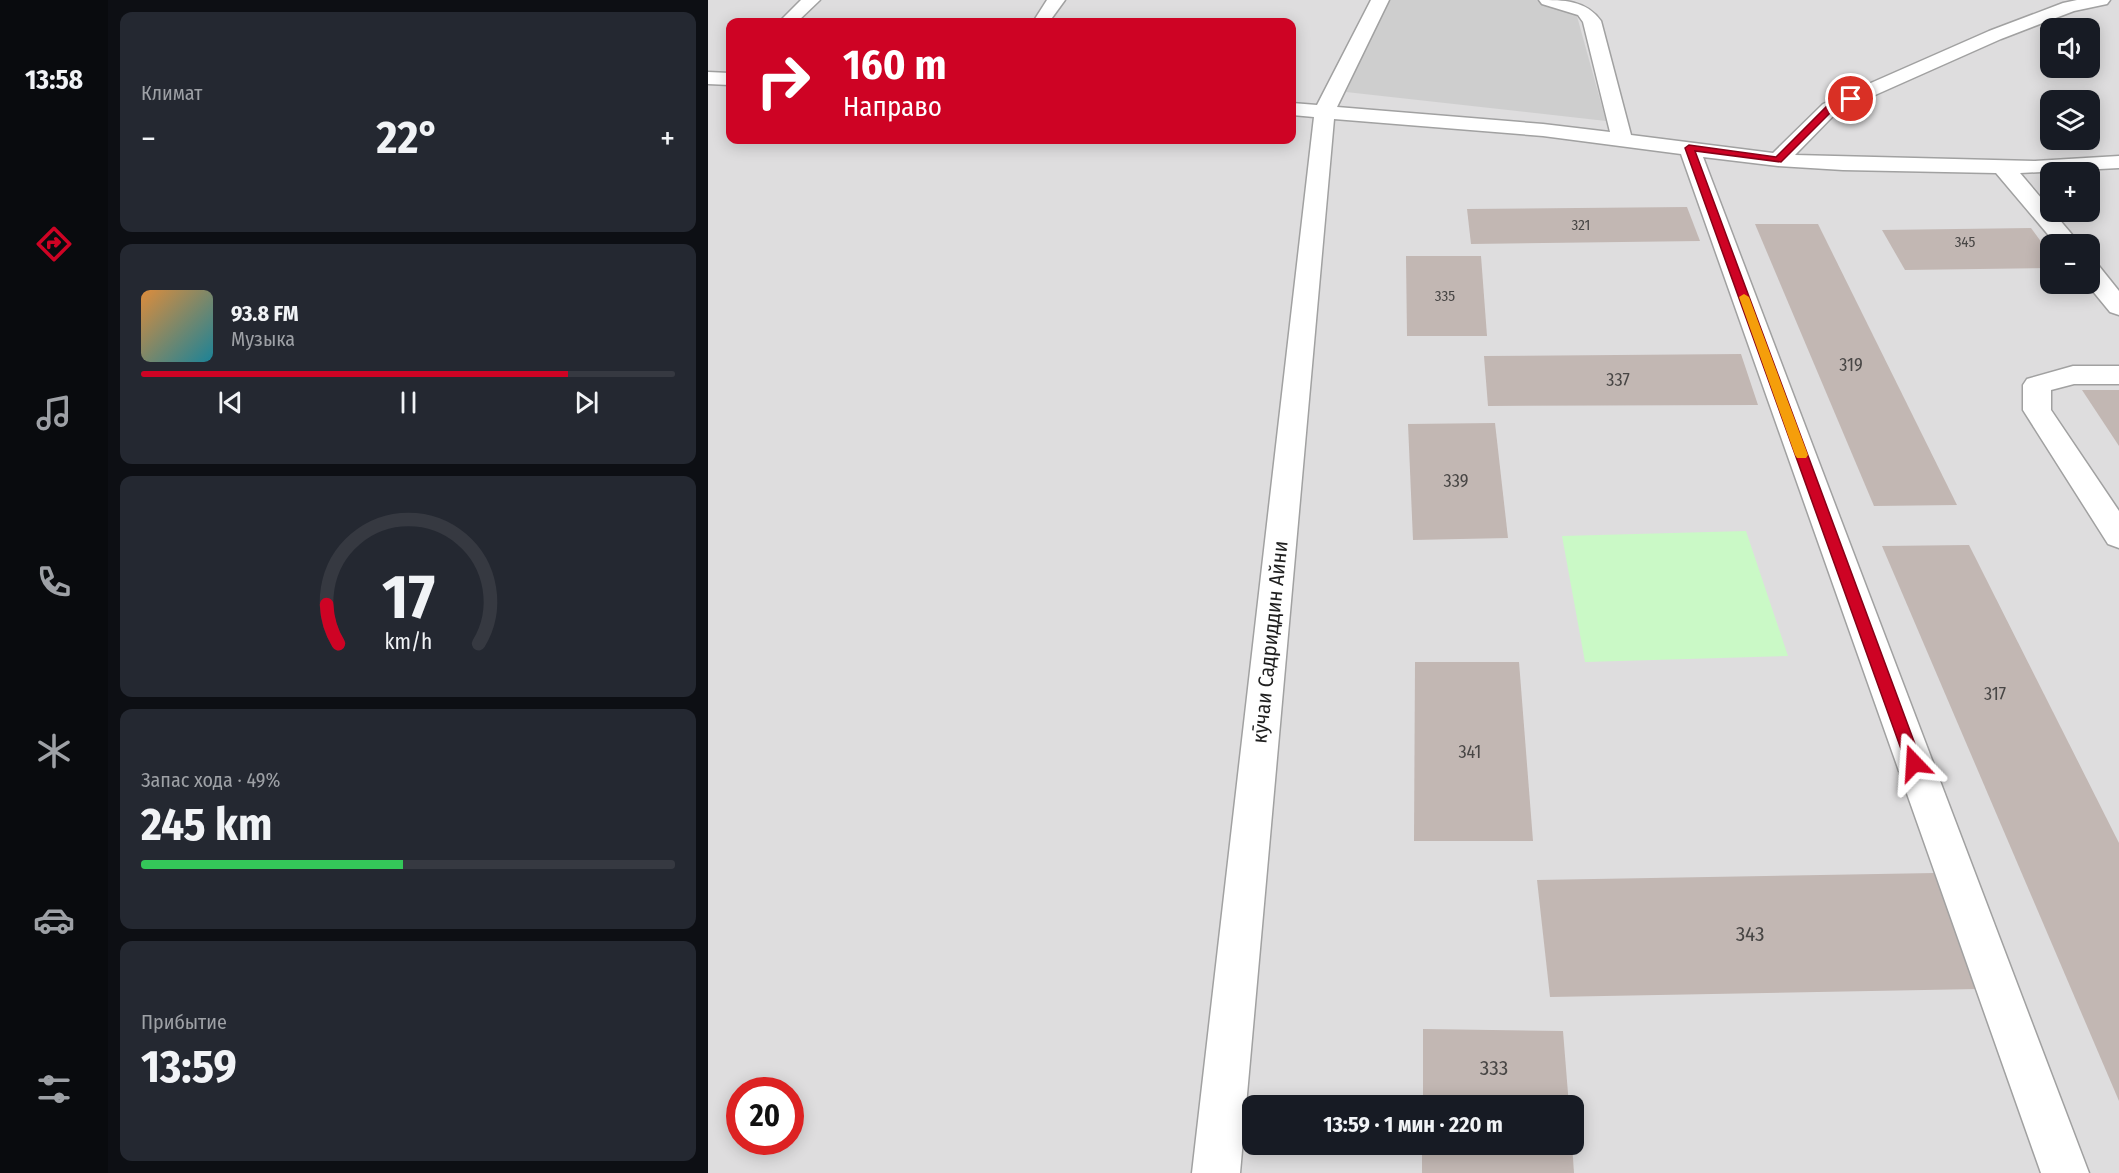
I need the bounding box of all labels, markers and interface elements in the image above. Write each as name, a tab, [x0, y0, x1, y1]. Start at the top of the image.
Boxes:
map controls	[2040, 18, 2100, 294]
button: sound	[2040, 18, 2100, 78]
text: 160 m	[843, 40, 946, 90]
icon: right	[744, 42, 822, 120]
text: 13:58	[25, 64, 83, 96]
pin	[1825, 73, 1876, 124]
text: Климат	[141, 81, 202, 105]
icon: arrive	[1834, 82, 1867, 115]
button: layers	[2040, 90, 2100, 150]
text: Направо	[843, 91, 942, 123]
text: 22°	[377, 111, 439, 165]
text: −	[141, 119, 156, 159]
text: +	[660, 119, 675, 159]
button: +	[2040, 162, 2100, 222]
house number: 321	[1572, 216, 1590, 234]
icon: directions	[33, 223, 75, 265]
house number: 345	[1955, 233, 1975, 251]
button: −	[2040, 234, 2100, 294]
house number: 335	[1435, 287, 1455, 305]
text: 93.8 FM	[231, 300, 299, 327]
text: Музыка	[231, 327, 295, 351]
house number: 319	[1839, 354, 1863, 376]
house number: 337	[1606, 369, 1630, 391]
icon: previous	[214, 386, 247, 419]
icon: pause	[392, 386, 425, 419]
icon: next	[570, 386, 603, 419]
icon: music	[33, 392, 75, 434]
house number: 339	[1444, 470, 1468, 492]
street label: кӯчаи Садриддин Айни	[1246, 539, 1294, 745]
text: 17	[382, 560, 434, 635]
icon: phone	[33, 561, 75, 603]
text: km/h	[384, 629, 432, 655]
house number: 317	[1984, 683, 2006, 705]
icon: climate	[33, 730, 75, 772]
position arrow	[1882, 731, 1946, 795]
house number: 341	[1459, 741, 1481, 763]
text: Запас хода · 49%	[141, 768, 280, 792]
text: 245 km	[141, 798, 272, 852]
icon: car	[33, 899, 75, 941]
house number: 343	[1736, 921, 1764, 947]
text: Прибытие	[141, 1010, 227, 1034]
text: 13:59	[141, 1040, 237, 1094]
house number: 333	[1480, 1055, 1508, 1081]
icon: filters	[33, 1068, 75, 1110]
speed limit sign: 20	[726, 1077, 804, 1155]
text: 13:59 · 1 мин · 220 m	[1323, 1111, 1503, 1138]

